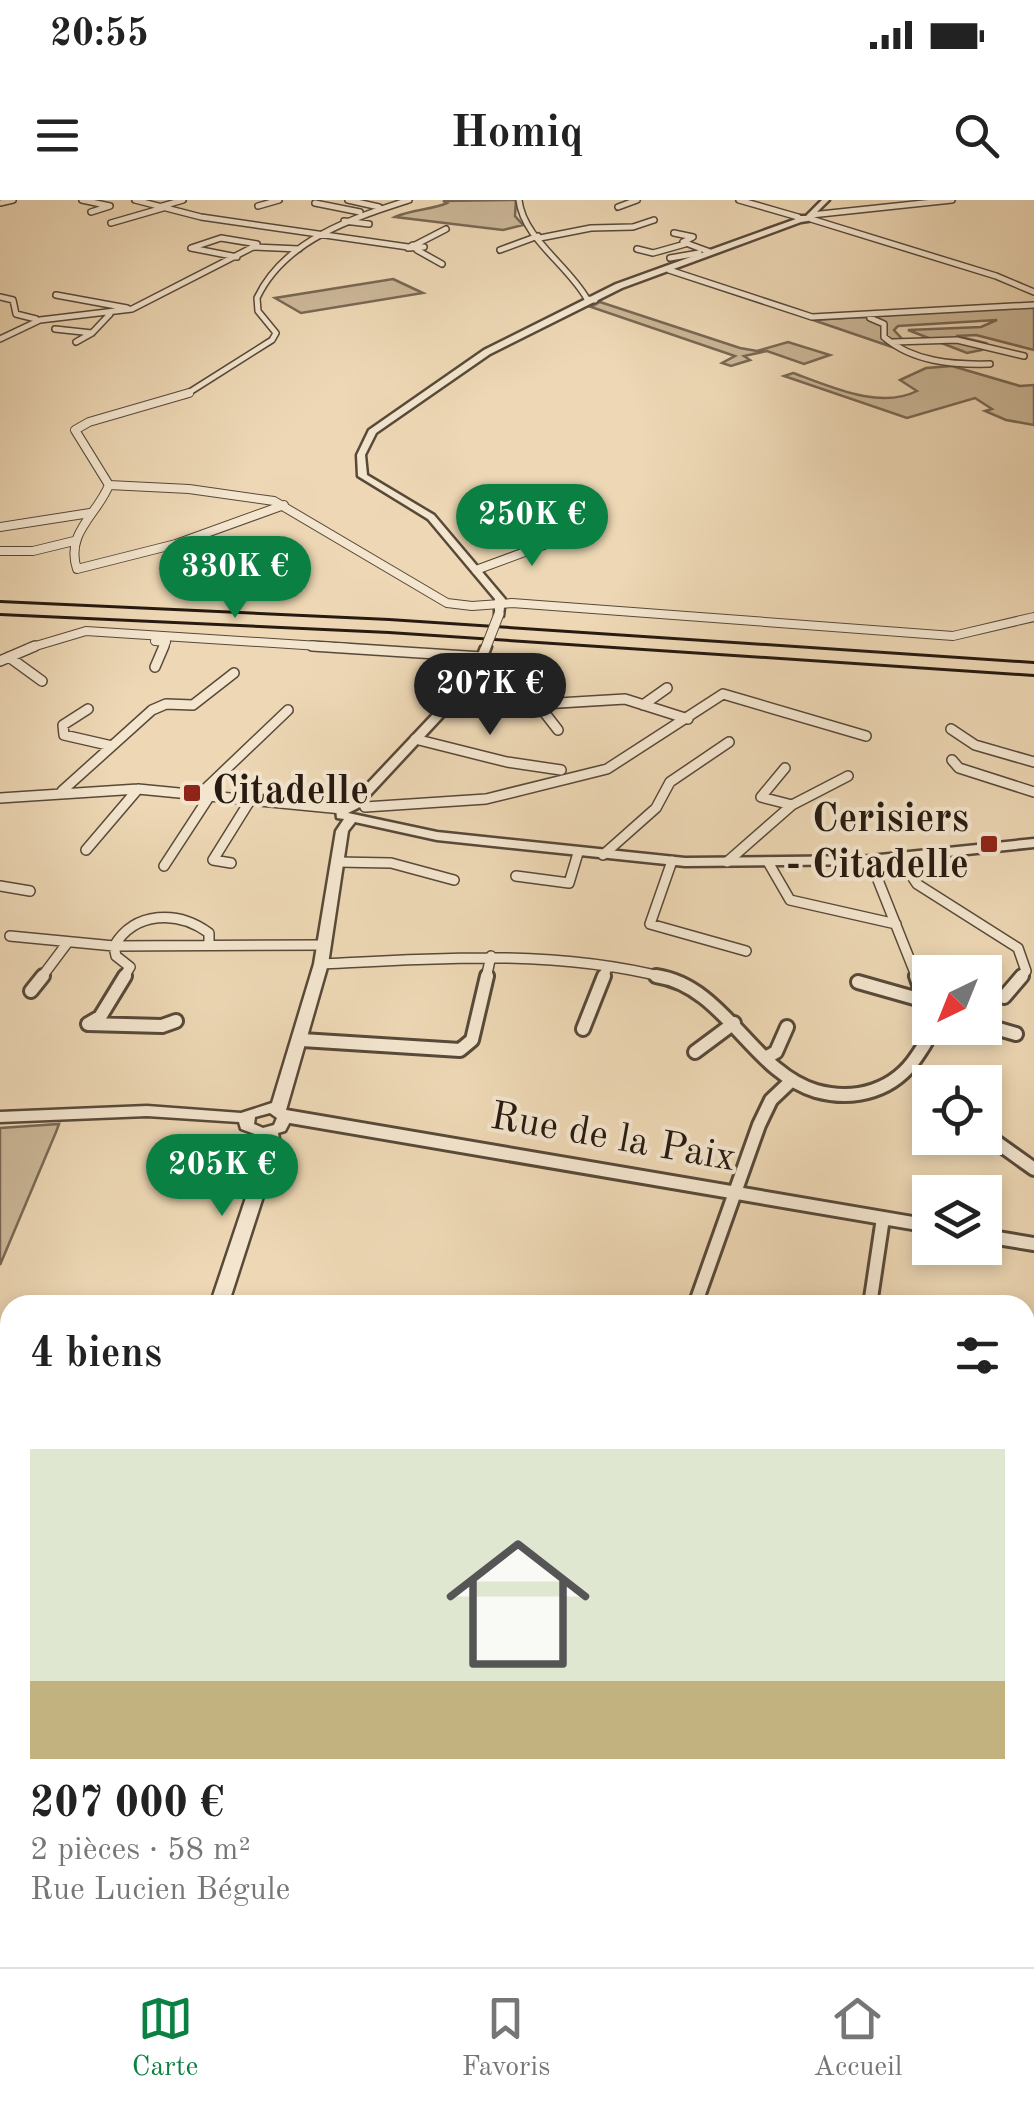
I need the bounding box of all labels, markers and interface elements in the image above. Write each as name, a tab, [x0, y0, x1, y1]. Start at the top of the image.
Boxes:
text: 20:55	[50, 16, 149, 54]
icon: menu	[30, 108, 85, 163]
icon: search	[949, 108, 1004, 163]
text: Homiq	[451, 112, 583, 157]
pin: 250K €	[451, 484, 613, 569]
text: 250K €	[478, 500, 586, 532]
pin: 330K €	[154, 536, 316, 621]
text: 330K €	[181, 552, 289, 584]
pin: 207K €	[409, 653, 571, 738]
text: 207K €	[436, 669, 544, 701]
place label: Citadelle	[212, 773, 369, 813]
marker: Citadelle	[181, 782, 203, 804]
place label: Cerisiers - Citadelle	[786, 801, 969, 887]
marker: Cerisiers - Citadelle	[978, 833, 1000, 855]
north arrow	[912, 955, 1002, 1045]
map controls	[912, 955, 1002, 1265]
button: locate	[912, 1065, 1002, 1155]
street label: Rue de la Paix	[487, 1098, 739, 1180]
pin: 205K €	[141, 1134, 303, 1219]
text: 205K €	[168, 1150, 276, 1182]
button: layers	[912, 1175, 1002, 1265]
icon: filters	[950, 1328, 1005, 1383]
text: 4 biens	[30, 1334, 162, 1376]
icon: home	[428, 1514, 608, 1694]
text: 207 000 €	[30, 1784, 224, 1826]
text: 2 pièces · 58 m²	[30, 1835, 251, 1867]
text: Rue Lucien Bégule	[30, 1875, 290, 1907]
tab: Carte	[132, 1991, 198, 2086]
tab: Favoris	[462, 1991, 550, 2086]
tab: Accueil	[814, 1991, 902, 2086]

